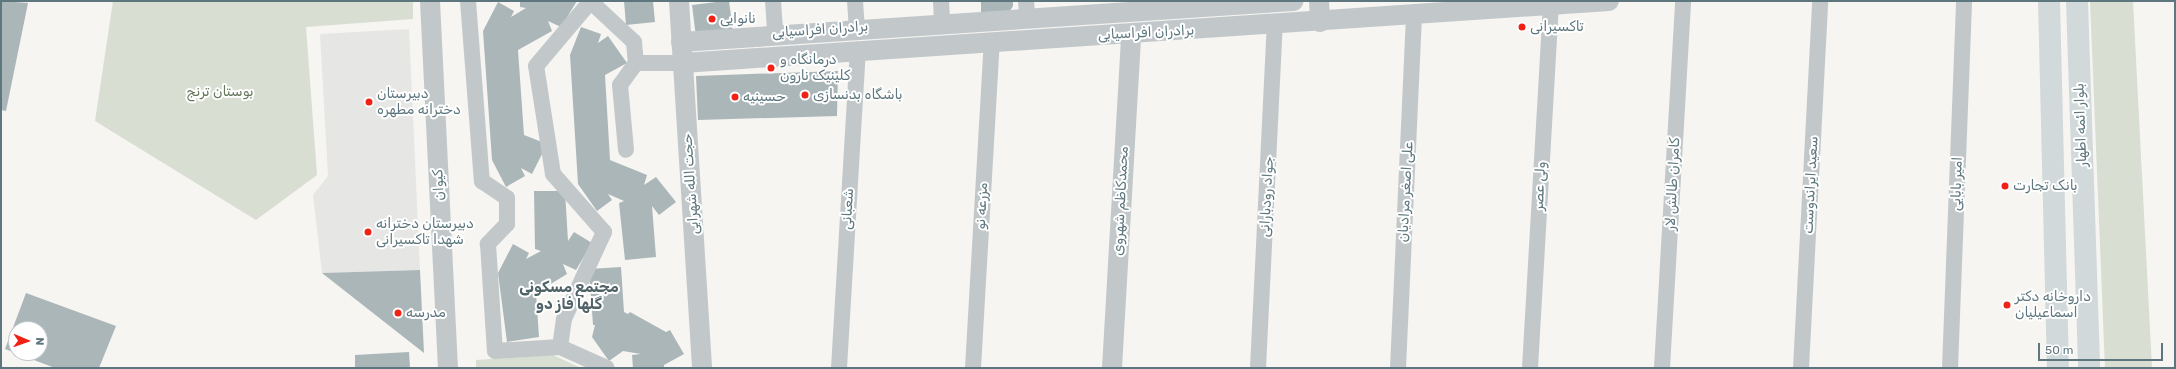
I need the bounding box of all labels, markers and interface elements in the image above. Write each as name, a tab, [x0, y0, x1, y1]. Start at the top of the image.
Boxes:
place label: نانوایی	[720, 11, 756, 27]
marker: نانوایی	[707, 14, 717, 24]
street label: برادران افراسیابی	[771, 18, 869, 42]
place label: تاکسیرانی	[1530, 19, 1584, 35]
street label: برادران افراسیابی	[1097, 22, 1195, 44]
marker: تاکسیرانی	[1517, 22, 1527, 32]
place label: درمانگاه و کلینیک نارون	[780, 52, 850, 84]
marker: درمانگاه و کلینیک نارون	[765, 62, 777, 74]
street label: بلوار ائمه اطهار	[2071, 83, 2091, 167]
park label: بوستان ترنج	[187, 84, 253, 100]
place label: دبیرستان دخترانه مطهره	[377, 86, 461, 118]
place label: باشگاه بدنسازی	[813, 87, 902, 103]
place label: حسینیه	[743, 89, 786, 105]
marker: باشگاه بدنسازی	[800, 90, 810, 100]
marker: حسینیه	[730, 92, 740, 102]
marker: دبیرستان دخترانه مطهره	[364, 97, 374, 107]
street label: حجت الله شهرابی	[679, 133, 703, 235]
street label: سعید ایراندوست	[1800, 136, 1822, 234]
street label: کامران طالش لار	[1662, 137, 1684, 231]
street label: علی اصغر مرادیان	[1395, 141, 1417, 243]
street label: محمدکاظم شهروی	[1110, 146, 1132, 256]
street label: جواد رودبارانی	[1256, 156, 1278, 238]
street label: امیر بابایی	[1948, 157, 1966, 211]
street label: ولی عصر	[1530, 161, 1550, 211]
street label: کیوان	[430, 169, 448, 201]
place label: بانک تجارت	[2013, 178, 2078, 194]
marker: بانک تجارت	[2000, 181, 2010, 191]
street label: مزرعه نو	[972, 182, 992, 230]
street label: شعبانی	[839, 188, 857, 230]
place label: دبیرستان دخترانه شهدا تاکسیرانی	[376, 216, 474, 248]
marker: دبیرستان دخترانه شهدا تاکسیرانی	[363, 227, 373, 237]
district label: مجتمع مسکونی گلها فاز دو	[519, 278, 619, 313]
place label: داروخانه دکتر اسماعیلیان	[2015, 289, 2091, 322]
marker: داروخانه دکتر اسماعیلیان	[2002, 300, 2012, 310]
place label: مدرسه	[406, 305, 446, 321]
marker: مدرسه	[393, 308, 403, 318]
north arrow	[8, 321, 48, 361]
scale bar	[2040, 335, 2165, 361]
text: N	[33, 337, 46, 346]
text: 50 m	[2045, 343, 2073, 357]

